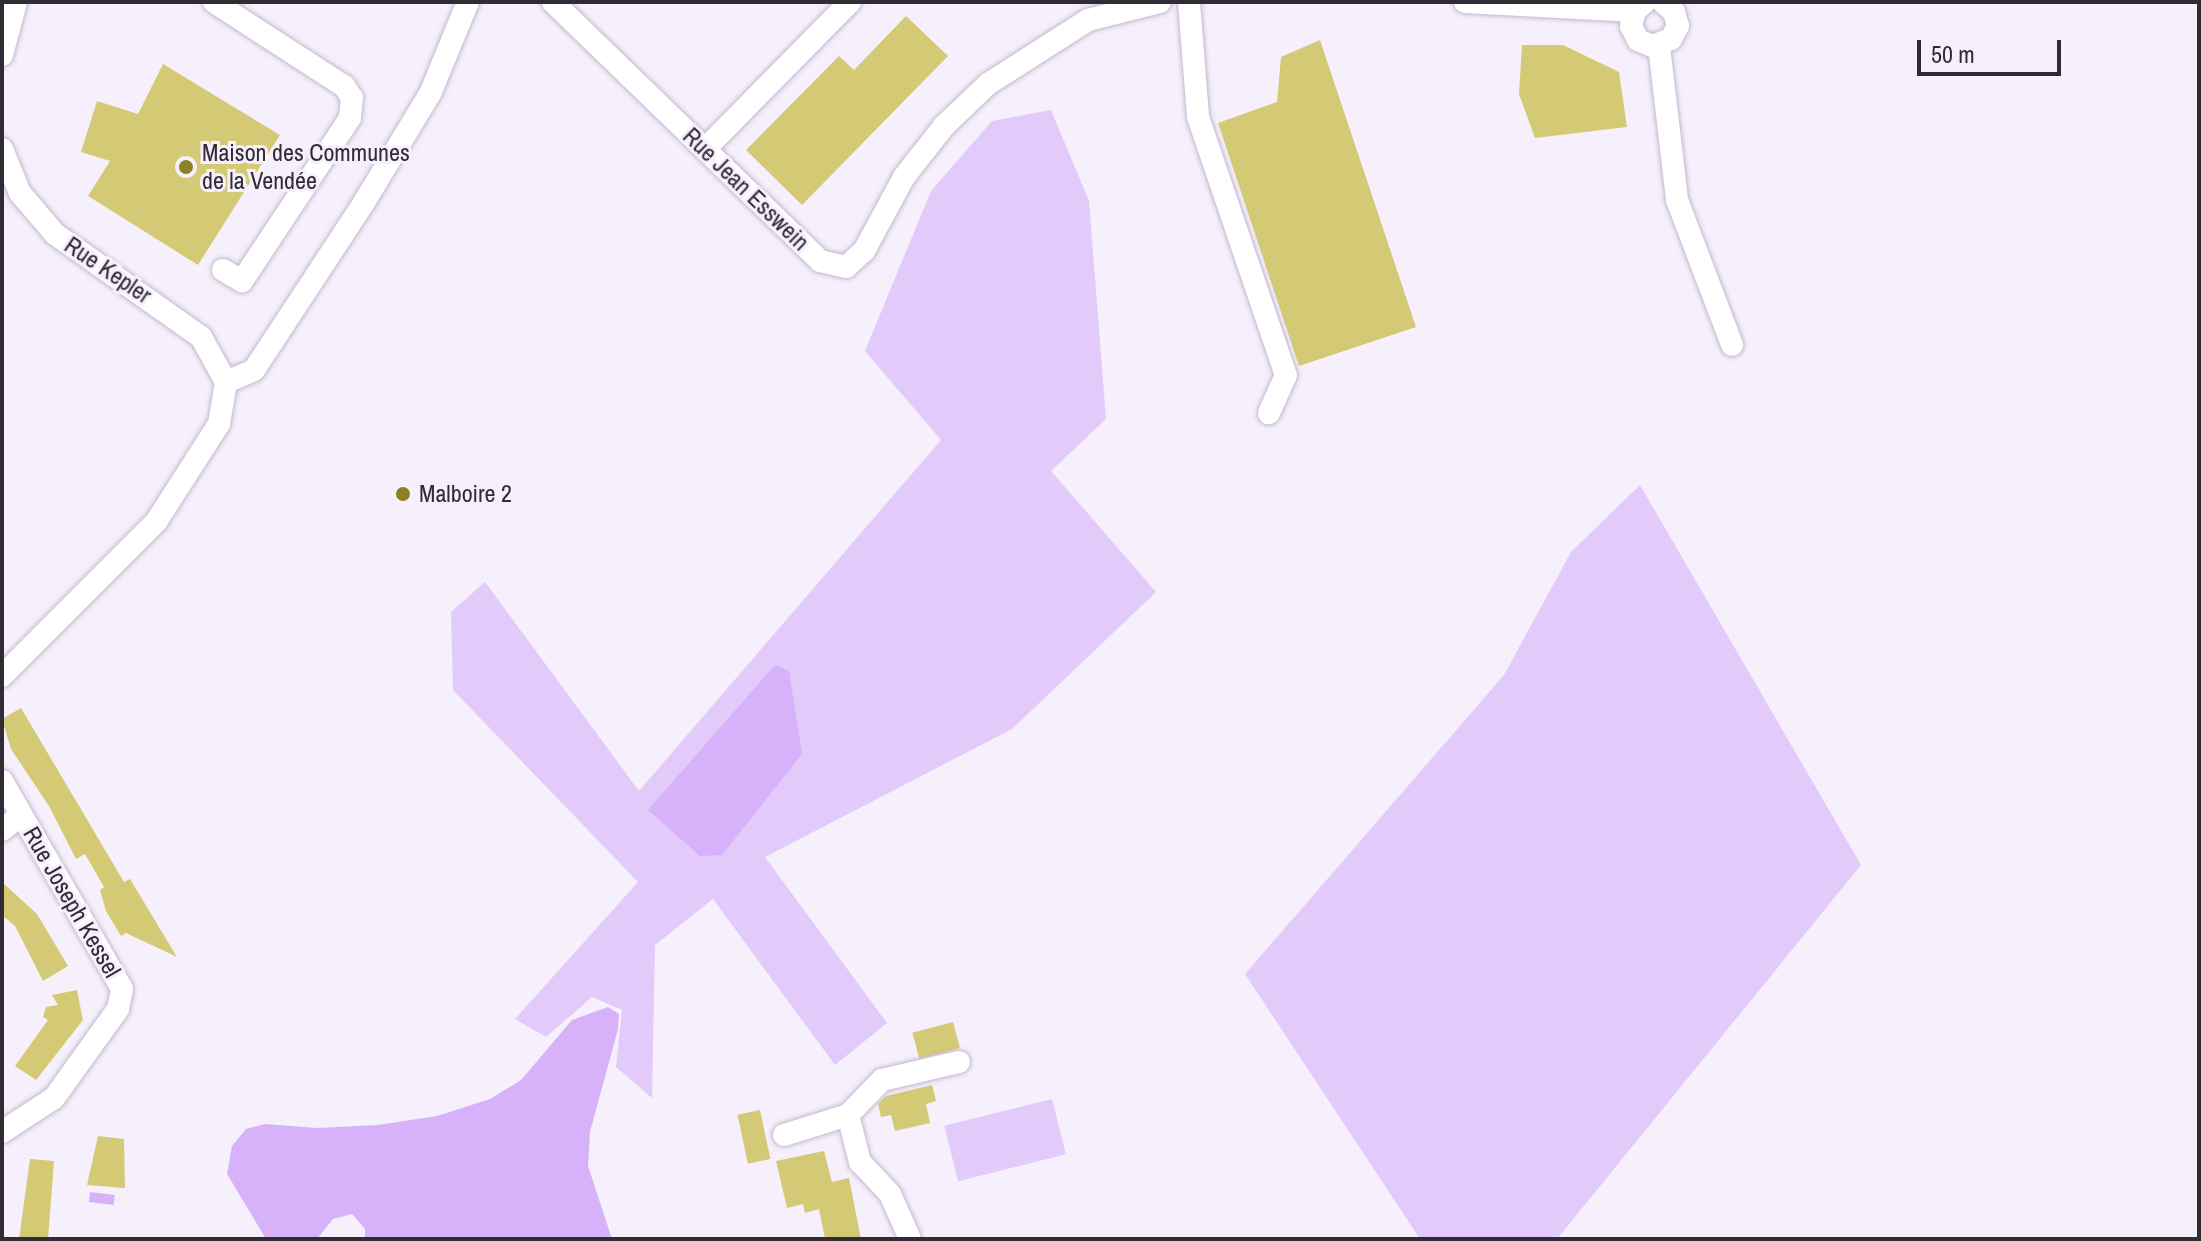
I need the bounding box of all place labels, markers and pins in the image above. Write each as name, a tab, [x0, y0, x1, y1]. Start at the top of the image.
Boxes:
place label: Maison des Communes de la Vendée	[202, 139, 410, 195]
marker: Maison des Communes de la Vendée	[177, 158, 195, 176]
place label: Malboire 2	[419, 480, 512, 508]
marker: Malboire 2	[394, 485, 412, 503]

